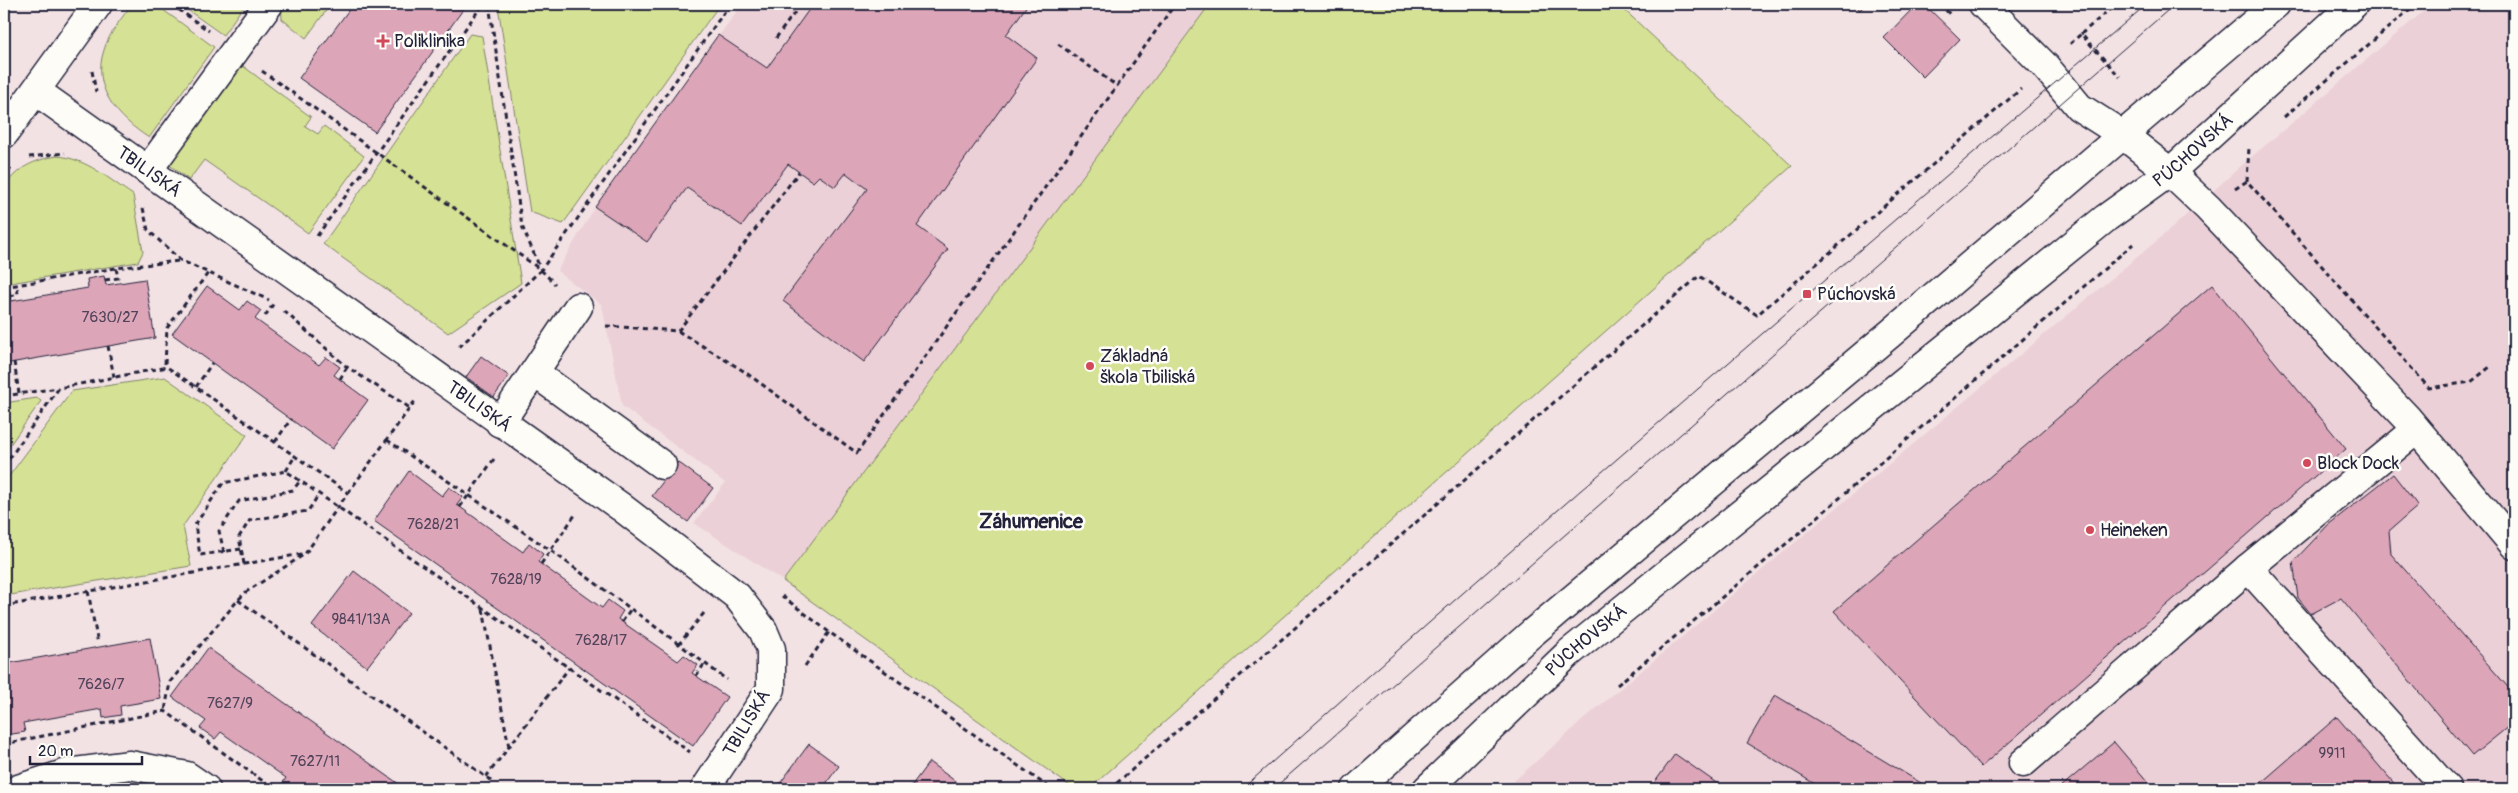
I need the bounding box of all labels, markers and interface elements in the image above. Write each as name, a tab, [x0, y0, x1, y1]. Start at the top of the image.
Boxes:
place label: Poliklinika	[394, 30, 465, 53]
marker: Poliklinika	[376, 34, 390, 48]
street label: PÚCHOVSKÁ	[2148, 109, 2238, 192]
street label: TBILISKÁ	[112, 141, 186, 202]
place label: Púchovská	[1817, 283, 1896, 306]
marker: Púchovská	[1801, 288, 1813, 300]
house number: 7630/27	[82, 308, 139, 327]
place label: Základná škola Tbiliská	[1100, 345, 1195, 389]
marker: Základná škola Tbiliská	[1084, 360, 1096, 372]
street label: TBILISKÁ	[443, 375, 516, 437]
place label: Block Dock	[2317, 452, 2400, 475]
marker: Block Dock	[2301, 457, 2313, 469]
district label: Záhumenice	[979, 509, 1084, 534]
house number: 7628/21	[407, 515, 459, 534]
place label: Heineken	[2100, 519, 2168, 542]
marker: Heineken	[2084, 524, 2096, 536]
house number: 7628/19	[490, 570, 542, 589]
street label: PÚCHOVSKÁ	[1540, 599, 1632, 681]
house number: 9841/13A	[331, 610, 391, 629]
house number: 7628/17	[575, 631, 627, 650]
house number: 7626/7	[77, 675, 125, 694]
street label: TBILISKÁ	[718, 685, 776, 761]
house number: 7627/9	[207, 694, 253, 713]
scale bar	[30, 733, 142, 765]
text: 20 m	[38, 742, 73, 761]
house number: 9911	[2318, 744, 2346, 763]
house number: 7627/11	[290, 752, 340, 771]

